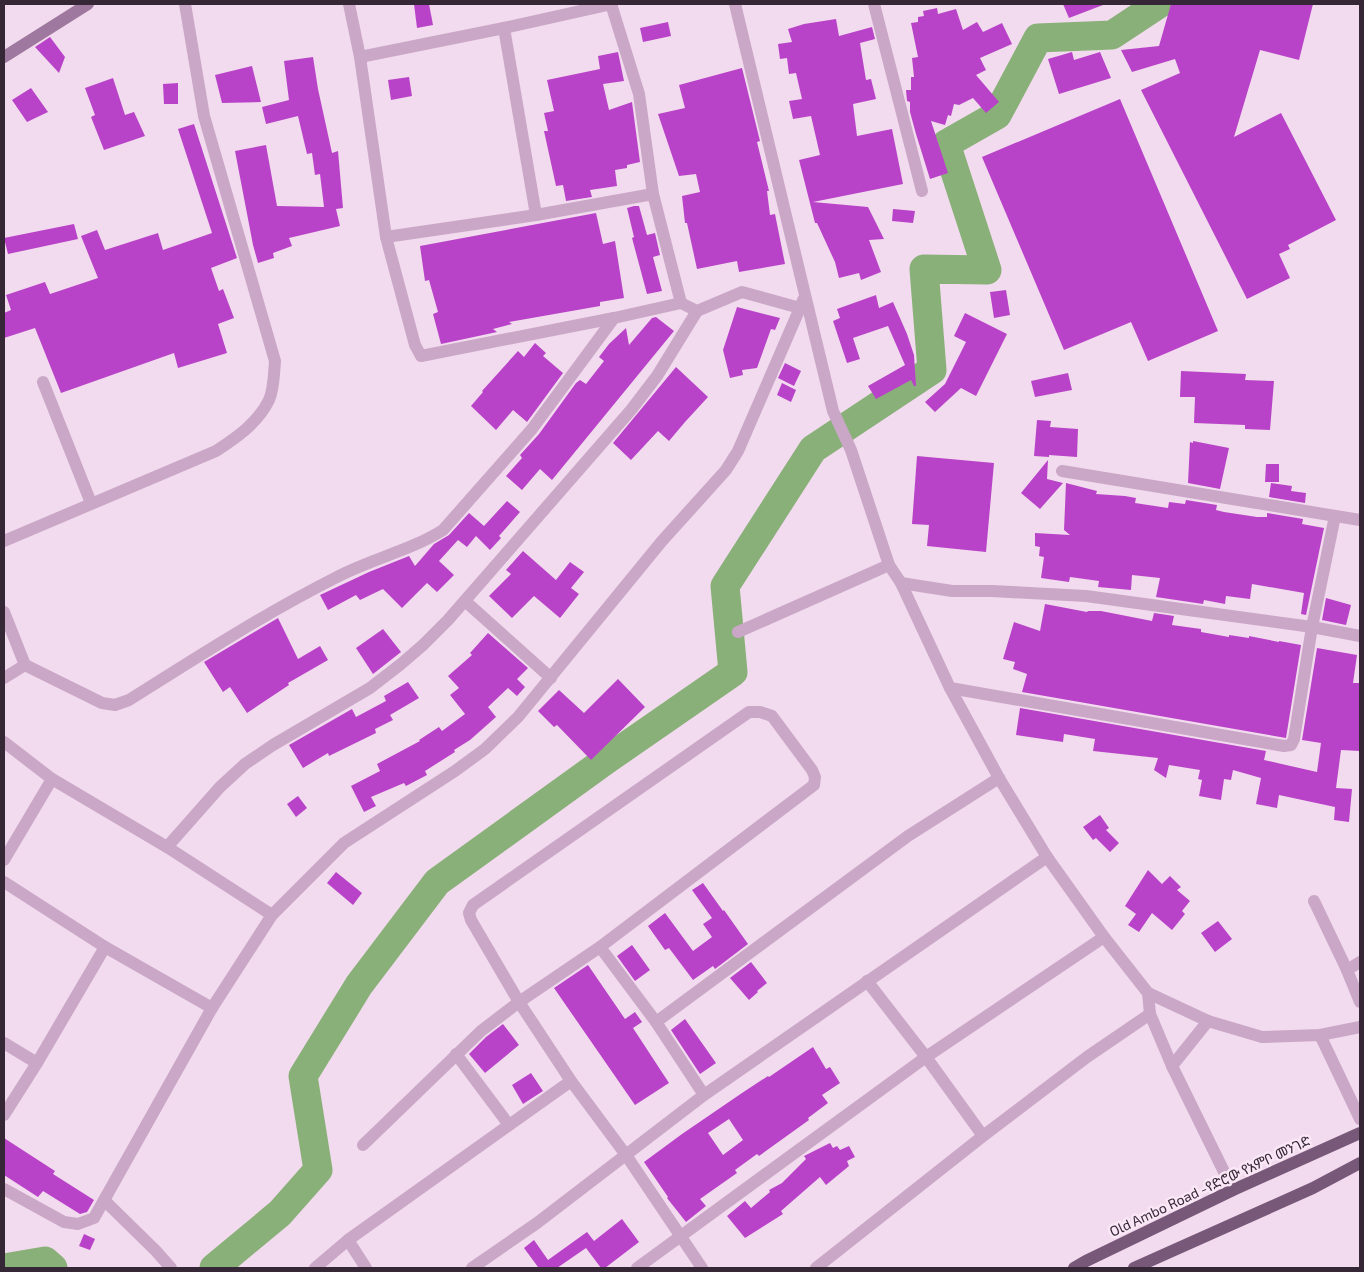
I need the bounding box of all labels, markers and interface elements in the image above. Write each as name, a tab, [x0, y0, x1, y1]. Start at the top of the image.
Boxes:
street label: Old Ambo Road -የድሮው የአምቦ መንገድ	[1107, 1131, 1313, 1240]

